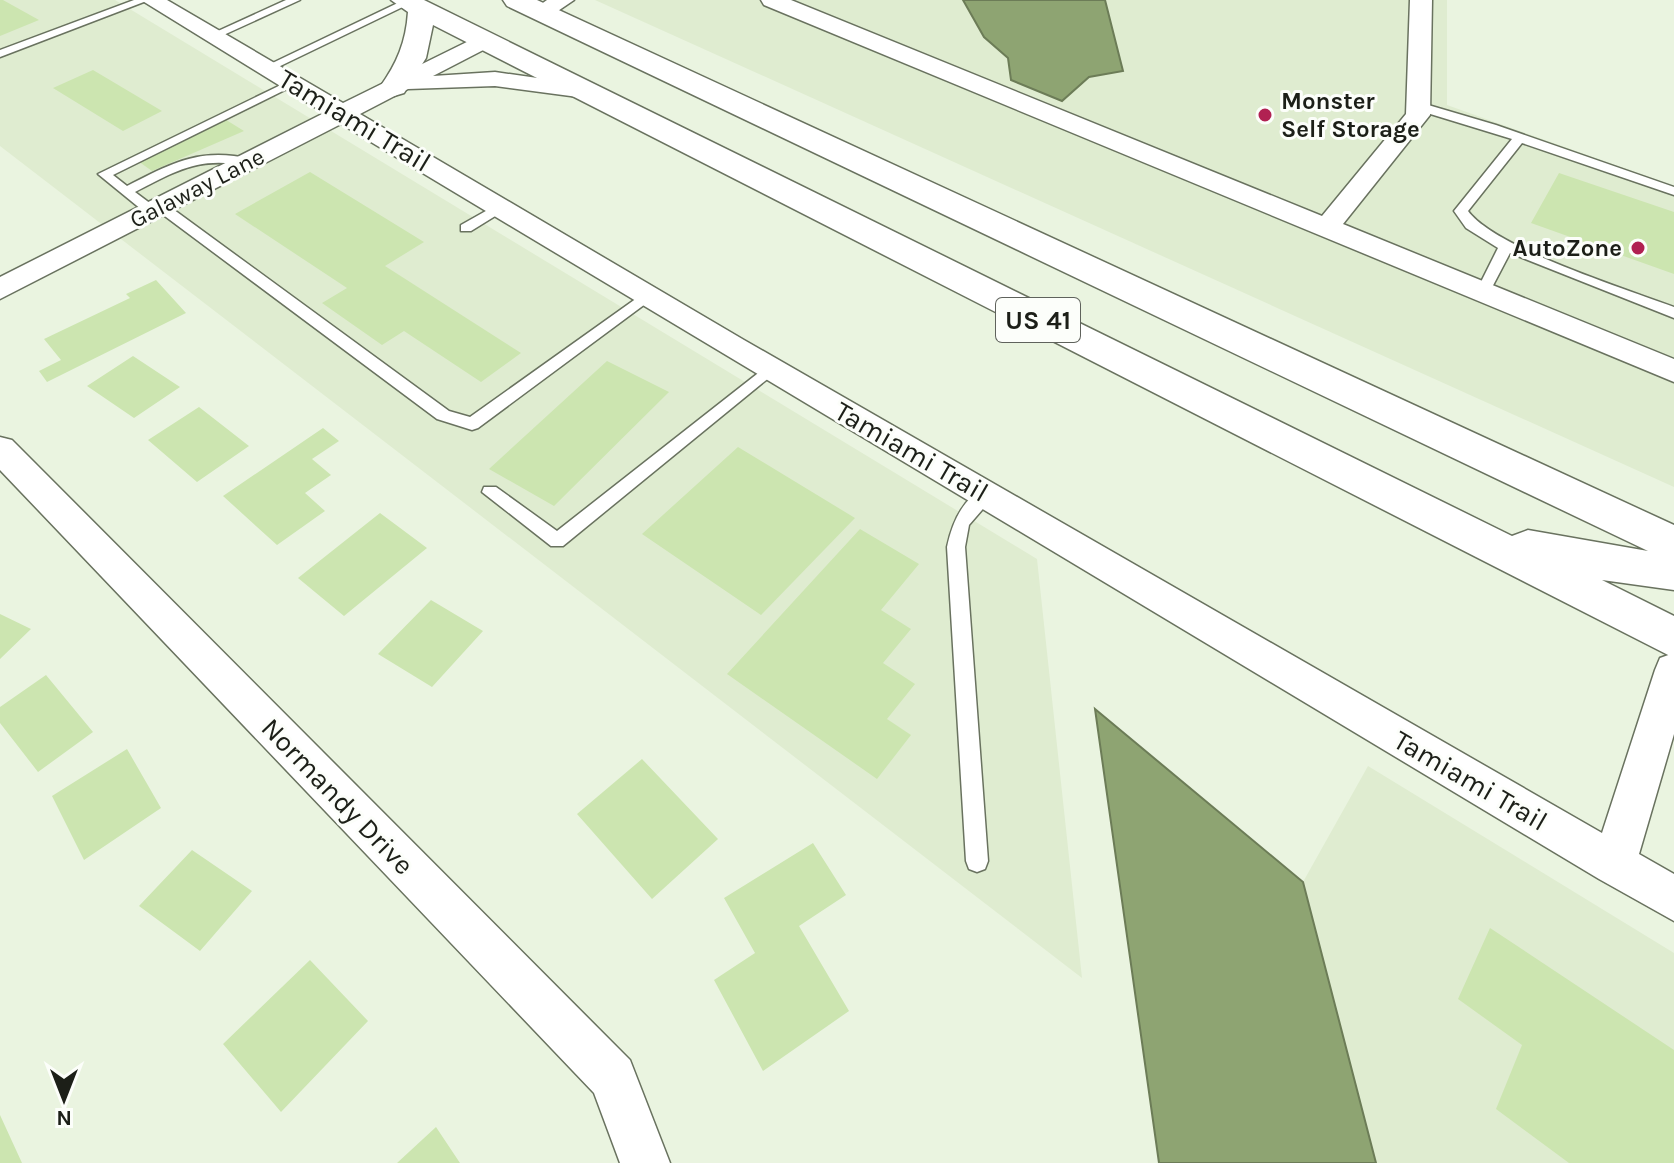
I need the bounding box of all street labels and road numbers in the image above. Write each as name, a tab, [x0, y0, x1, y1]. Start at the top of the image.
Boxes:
street label: Tamiami Trail	[273, 62, 437, 179]
street label: Galaway Lane	[125, 142, 269, 234]
road number: US 41	[996, 298, 1080, 342]
street label: Tamiami Trail	[829, 394, 994, 509]
street label: Normandy Drive	[255, 711, 421, 881]
street label: Tamiami Trail	[1388, 723, 1553, 838]

